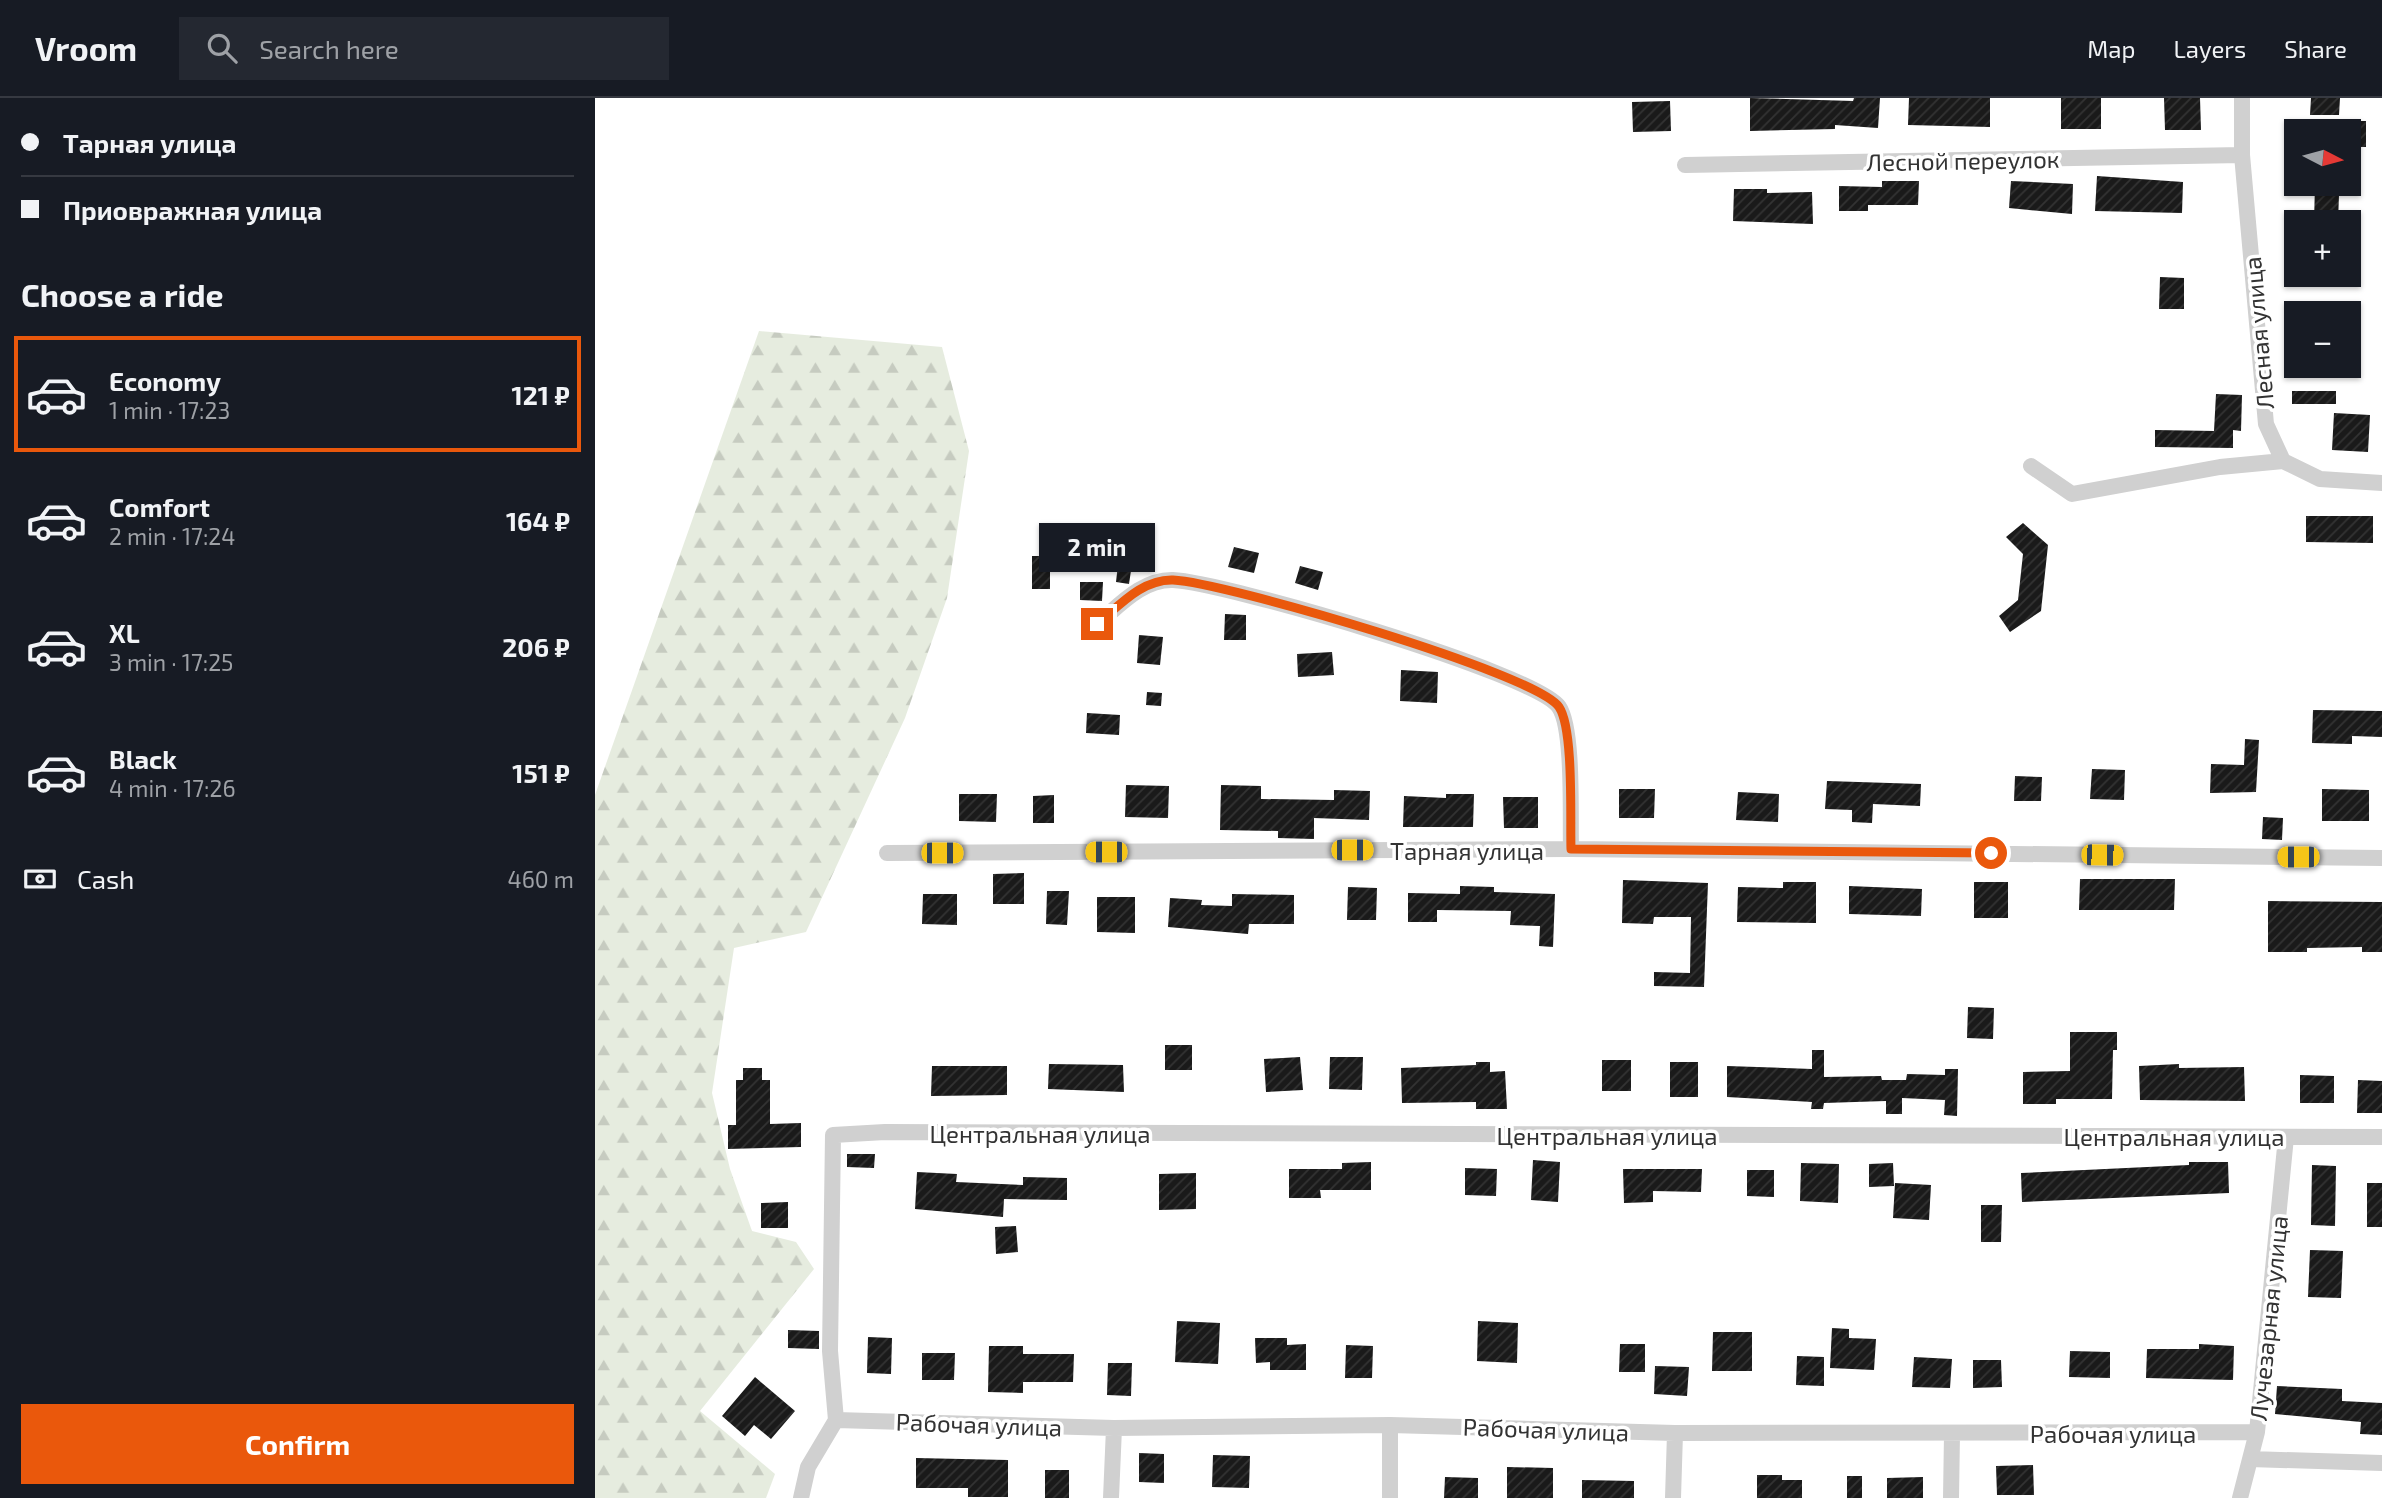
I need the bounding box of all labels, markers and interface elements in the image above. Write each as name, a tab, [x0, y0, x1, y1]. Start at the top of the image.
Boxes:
search box	[179, 17, 669, 80]
text: Vroom	[35, 28, 137, 68]
icon: search	[203, 29, 241, 67]
text: Search here	[259, 33, 399, 64]
text: Map	[2087, 34, 2135, 63]
text: Layers	[2173, 34, 2246, 63]
text: Share	[2284, 34, 2347, 63]
north arrow	[2284, 119, 2361, 196]
map controls	[2284, 119, 2361, 378]
text: Тарная улица	[63, 127, 236, 158]
street label: Лесной переулок	[1866, 144, 2060, 177]
text: Приовражная улица	[63, 194, 322, 225]
button: +	[2284, 210, 2361, 287]
street label: Лесная улица	[2237, 255, 2280, 410]
text: Choose a ride	[21, 275, 224, 313]
button: −	[2284, 301, 2361, 378]
icon: car	[25, 363, 88, 426]
text: Economy	[109, 365, 221, 396]
text: 121 ₽	[511, 379, 570, 410]
text: 1 min · 17:23	[109, 396, 230, 424]
icon: car	[25, 489, 88, 552]
text: Comfort	[109, 491, 210, 522]
text: 164 ₽	[506, 505, 570, 536]
text: 2 min · 17:24	[109, 522, 235, 550]
callout: 2 min	[1039, 522, 1155, 572]
text: 2 min	[1068, 533, 1126, 561]
route end	[1081, 608, 1113, 640]
icon: car	[25, 615, 88, 678]
text: XL	[109, 617, 140, 648]
text: 206 ₽	[502, 631, 570, 662]
text: 3 min · 17:25	[109, 648, 233, 676]
icon: car	[25, 741, 88, 804]
text: Black	[109, 743, 177, 774]
text: 151 ₽	[512, 757, 570, 788]
text: 4 min · 17:26	[109, 774, 236, 802]
street label: Тарная улица	[1390, 836, 1544, 866]
route start	[1975, 837, 2007, 869]
car	[1332, 840, 1374, 861]
car	[1086, 842, 1128, 863]
car	[922, 843, 964, 864]
car	[2081, 844, 2124, 866]
car	[2278, 847, 2320, 868]
icon: cash	[21, 860, 59, 898]
text: Cash	[77, 863, 134, 894]
text: 460 m	[508, 865, 574, 893]
street label: Центральная улица	[929, 1119, 1151, 1149]
street label: Центральная улица	[1496, 1121, 1718, 1151]
street label: Центральная улица	[2063, 1122, 2285, 1152]
street label: Лучезарная улица	[2243, 1214, 2294, 1422]
button: Confirm	[21, 1404, 574, 1484]
street label: Рабочая улица	[895, 1407, 1063, 1442]
street label: Рабочая улица	[1462, 1412, 1630, 1447]
street label: Рабочая улица	[2030, 1419, 2196, 1449]

